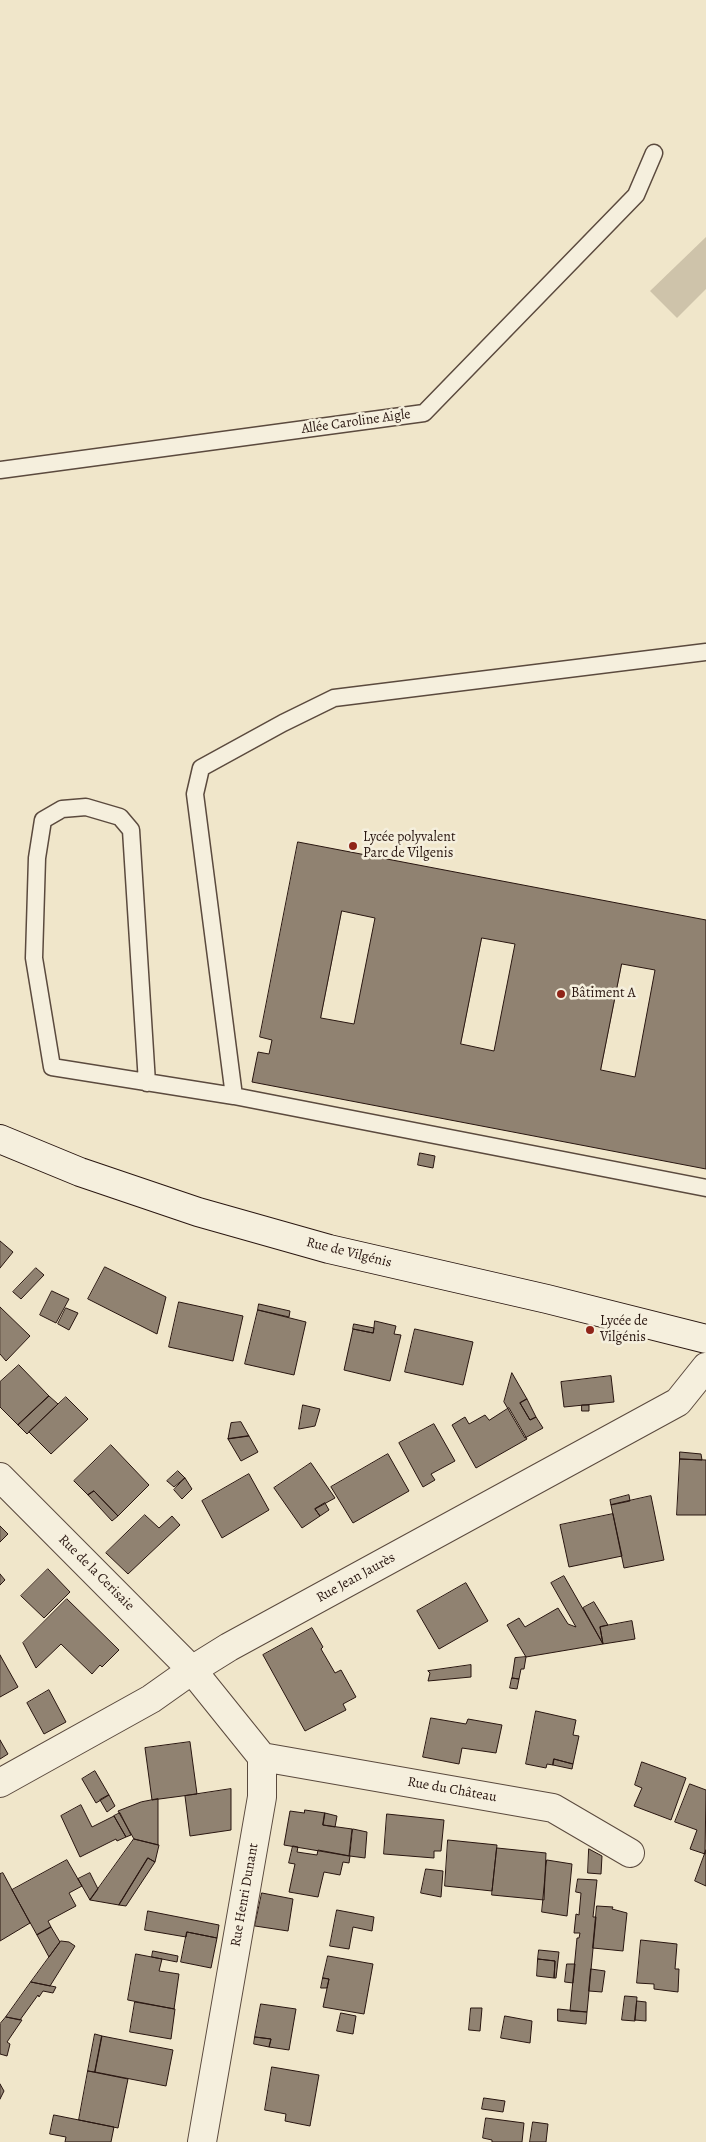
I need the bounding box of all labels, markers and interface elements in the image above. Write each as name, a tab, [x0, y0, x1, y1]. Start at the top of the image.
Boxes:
street label: Allée Caroline Aigle	[300, 406, 412, 438]
place label: Lycée polyvalent Parc de Vilgenis	[363, 830, 456, 862]
marker: Lycée polyvalent Parc de Vilgenis	[347, 840, 359, 852]
place label: Bâtiment A	[571, 986, 636, 1002]
marker: Bâtiment A	[555, 988, 567, 1000]
street label: Rue de Vilgénis	[305, 1234, 393, 1272]
place label: Lycée de Vilgénis	[600, 1314, 648, 1346]
marker: Lycée de Vilgénis	[584, 1324, 596, 1336]
street label: Rue de la Cerisaie	[55, 1532, 137, 1614]
street label: Rue Jean Jaurès	[314, 1549, 398, 1607]
street label: Rue du Château	[406, 1774, 498, 1806]
street label: Rue Henri Dunant	[228, 1842, 262, 1948]

